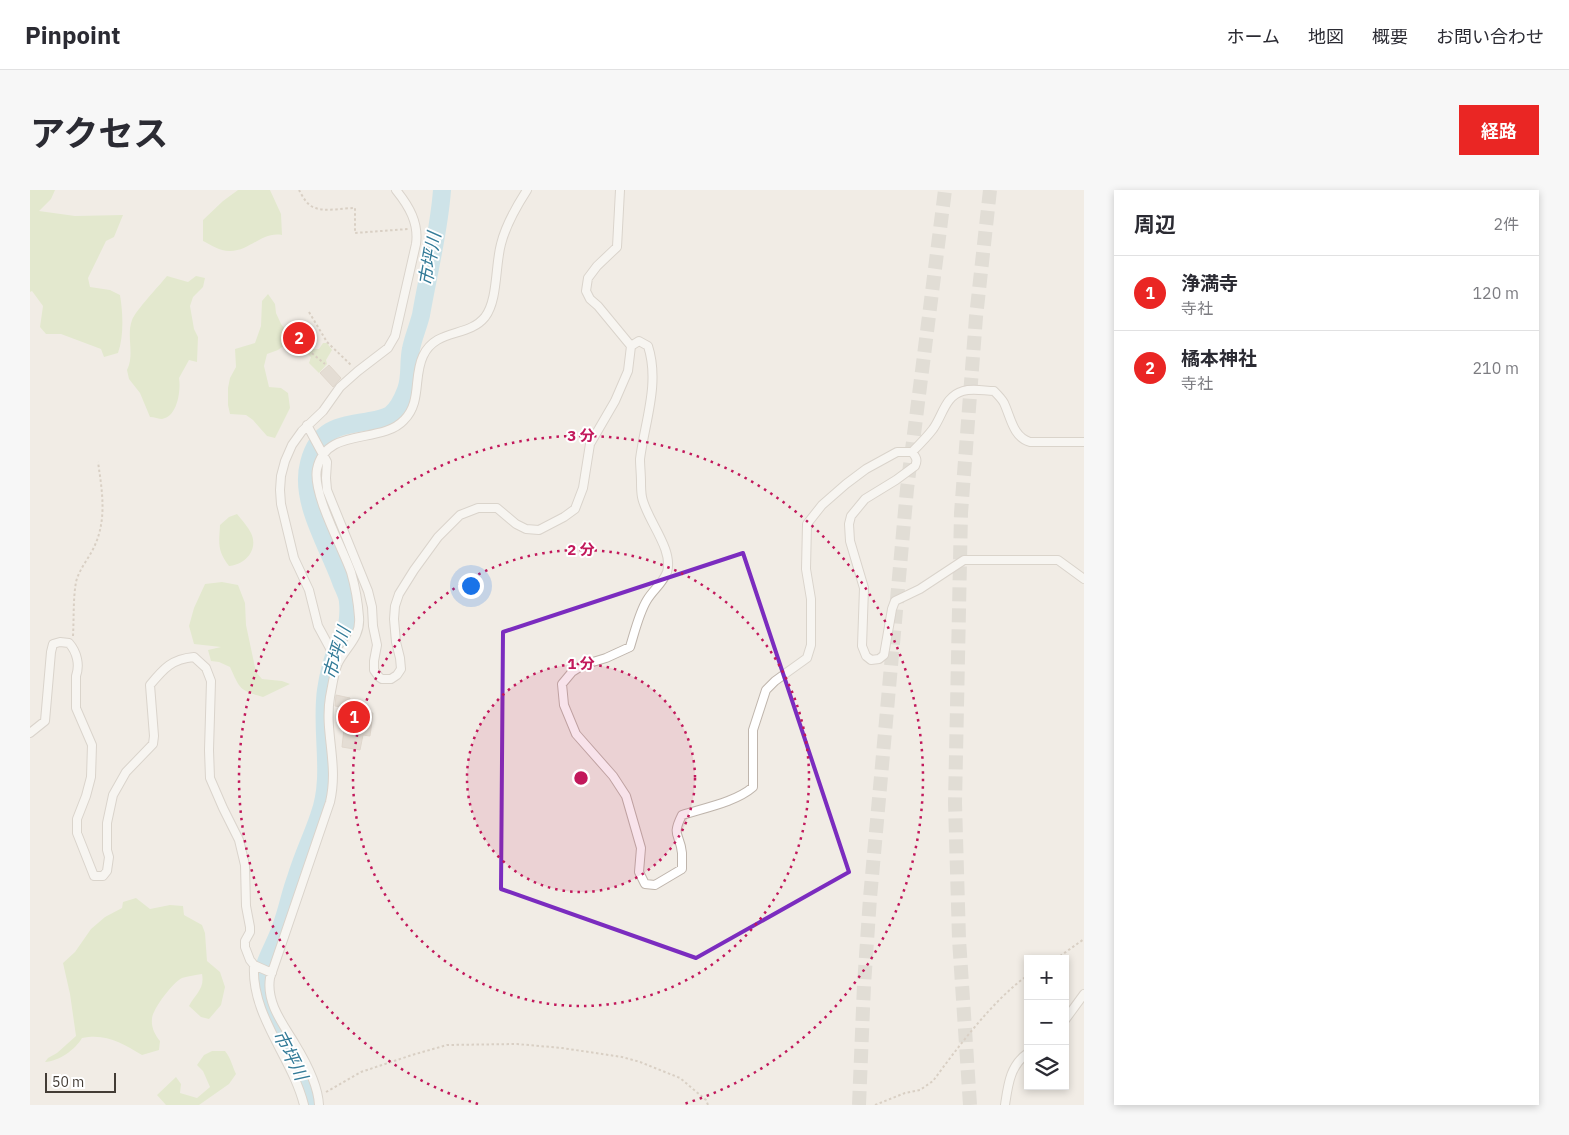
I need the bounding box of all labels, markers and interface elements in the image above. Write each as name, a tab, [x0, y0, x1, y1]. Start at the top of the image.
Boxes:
text: Pinpoint	[25, 19, 120, 51]
text: ホーム	[1227, 25, 1280, 48]
text: 地図	[1308, 25, 1344, 48]
text: 概要	[1372, 25, 1408, 48]
text: お問い合わせ	[1436, 25, 1544, 48]
button: 経路	[1459, 105, 1539, 155]
text: アクセス	[30, 110, 168, 156]
text: 周辺	[1134, 210, 1176, 238]
text: 2件	[1493, 214, 1519, 234]
water label: 市坪川	[413, 228, 446, 287]
text: 浄満寺	[1181, 271, 1238, 295]
text: 1	[1145, 283, 1155, 303]
text: 120 m	[1472, 283, 1519, 303]
text: 寺社	[1181, 298, 1213, 318]
pin: 2	[283, 319, 315, 357]
text: 橘本神社	[1181, 346, 1257, 370]
text: 2	[1145, 358, 1155, 378]
text: 210 m	[1472, 358, 1519, 378]
text: 寺社	[1181, 373, 1213, 393]
text: 3 分	[567, 426, 595, 445]
text: 2 分	[567, 540, 595, 559]
your location	[458, 573, 484, 599]
water label: 市坪川	[318, 622, 356, 682]
text: 1 分	[567, 654, 595, 673]
pin: 1	[338, 698, 370, 736]
centre of rings	[572, 769, 590, 787]
map controls	[1024, 955, 1069, 1090]
button: +	[1024, 955, 1069, 1000]
button: −	[1024, 1000, 1069, 1045]
water label: 市坪川	[268, 1025, 314, 1086]
button: layers	[1024, 1045, 1069, 1090]
scale bar	[45, 1070, 116, 1093]
text: 50 m	[52, 1073, 84, 1091]

